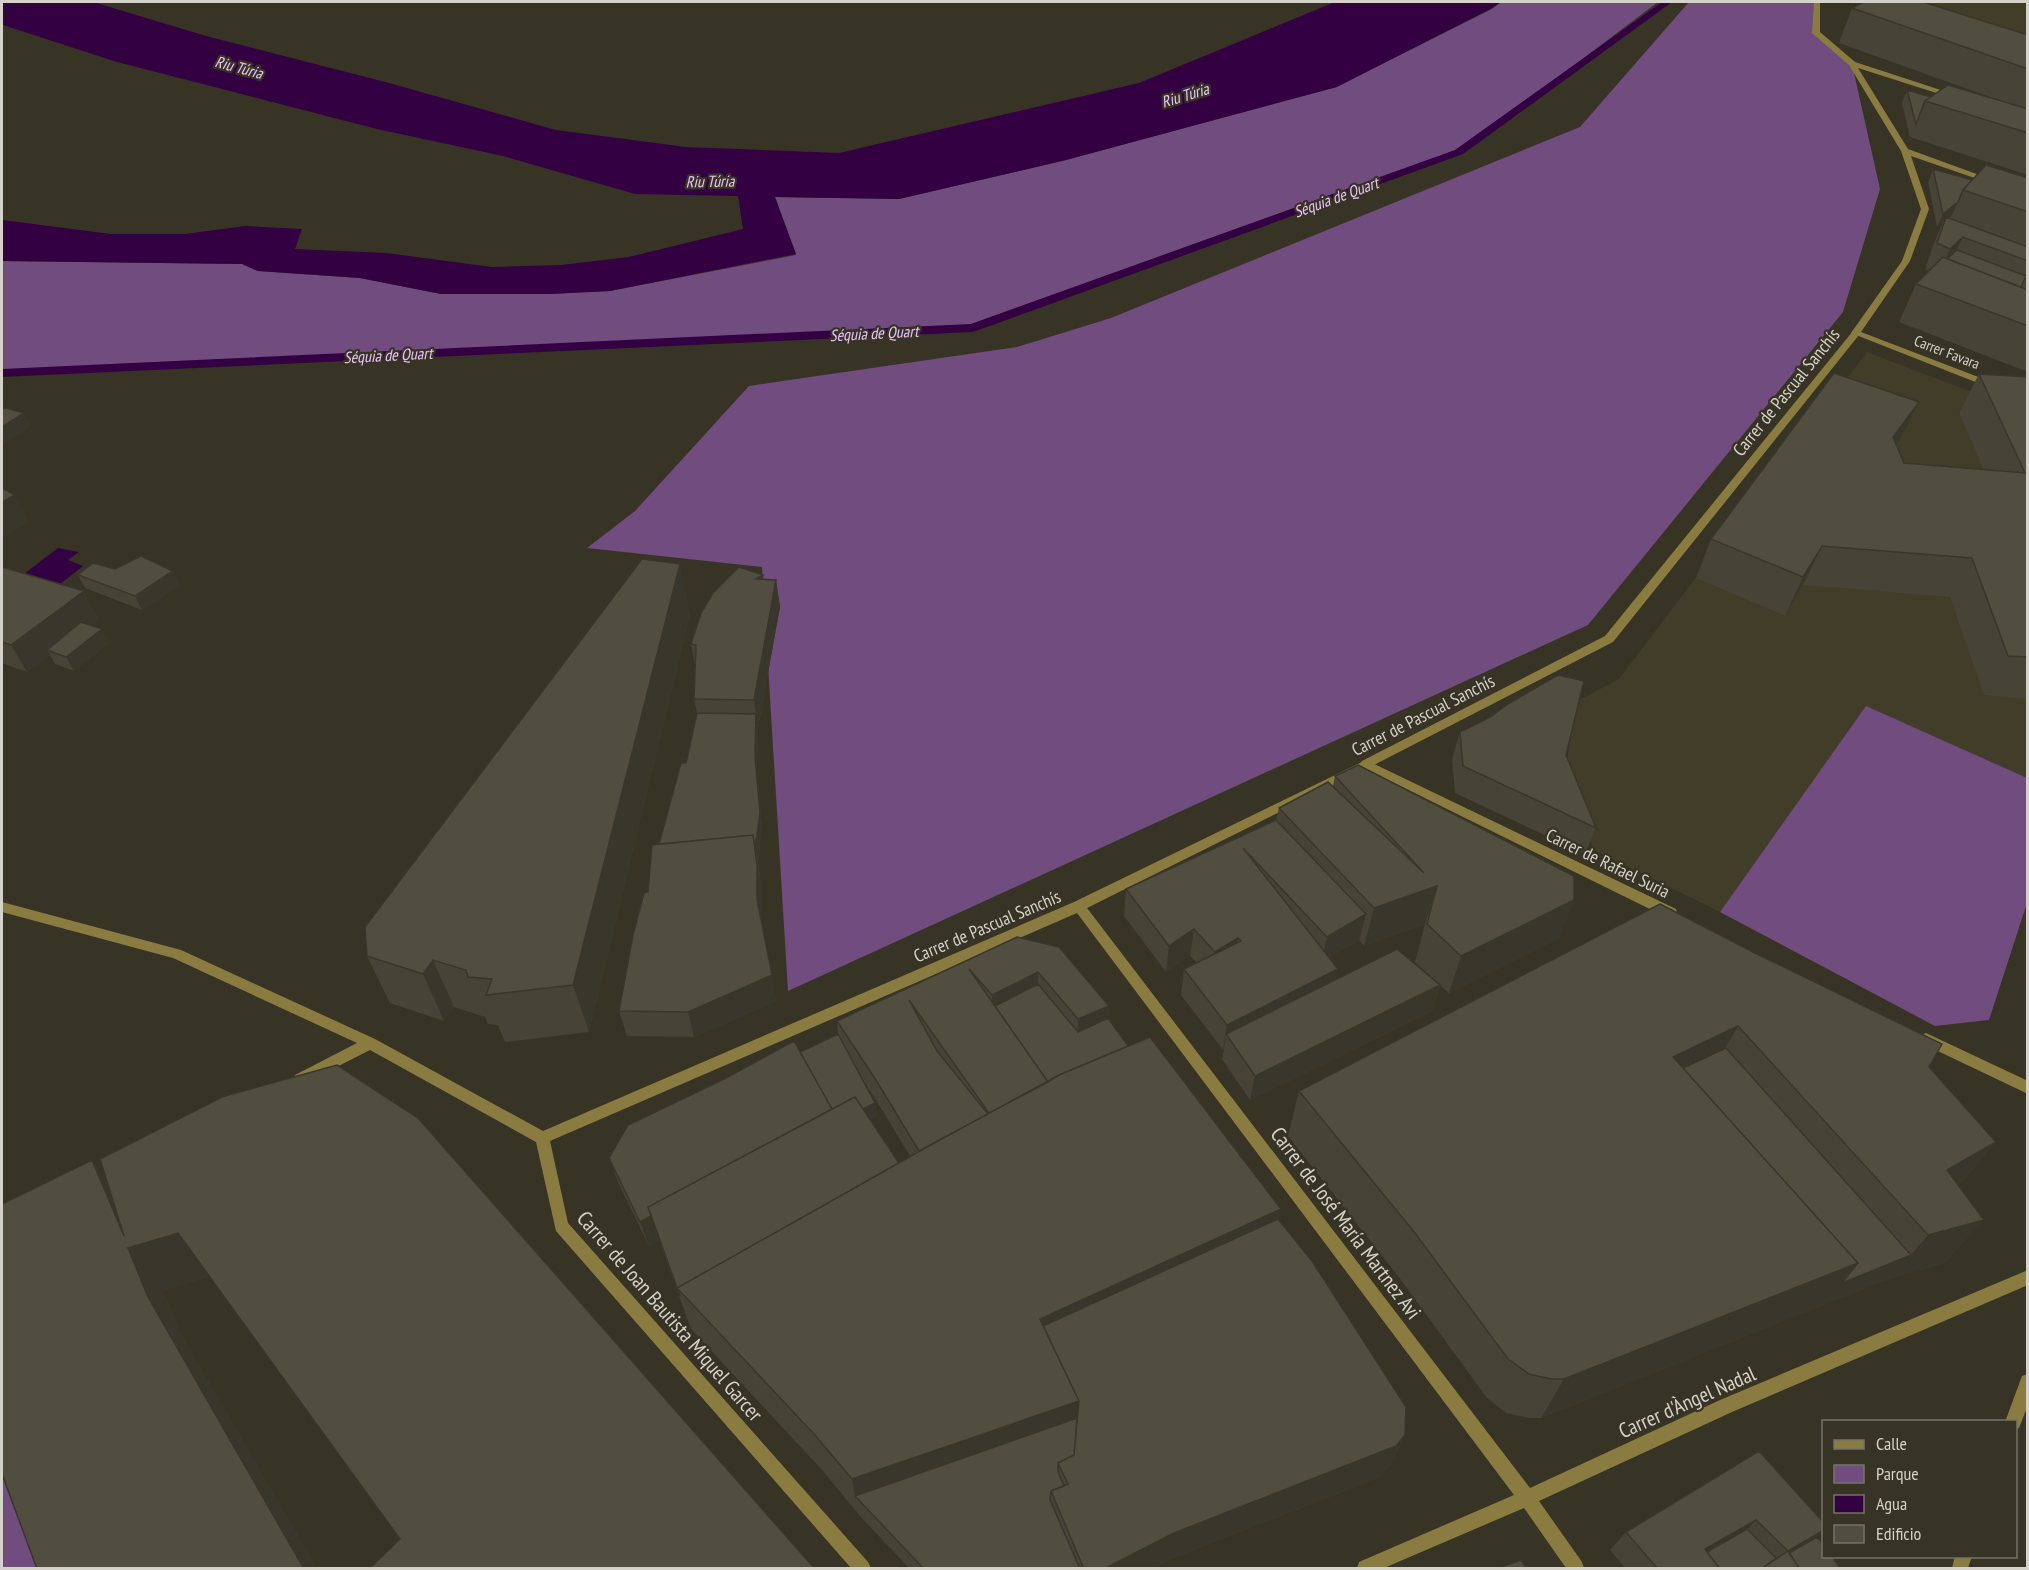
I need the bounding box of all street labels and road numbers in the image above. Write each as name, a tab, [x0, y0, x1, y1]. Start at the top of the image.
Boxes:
street label: Carrer de Pascual Sanchís	[1727, 323, 1845, 461]
street label: Carrer Favara	[1912, 331, 1982, 373]
street label: Carrer de Pascual Sanchís	[1347, 669, 1499, 761]
street label: Carrer de Rafael Suria	[1542, 823, 1674, 903]
street label: Carrer de Pascual Sanchís	[910, 885, 1064, 967]
street label: Carrer de José María Martnez Avi	[1265, 1121, 1427, 1325]
street label: Carrer de Joan Bautista Miquel Garcer	[571, 1205, 769, 1427]
street label: Carrer d'Àngel Nadal	[1614, 1360, 1760, 1444]

